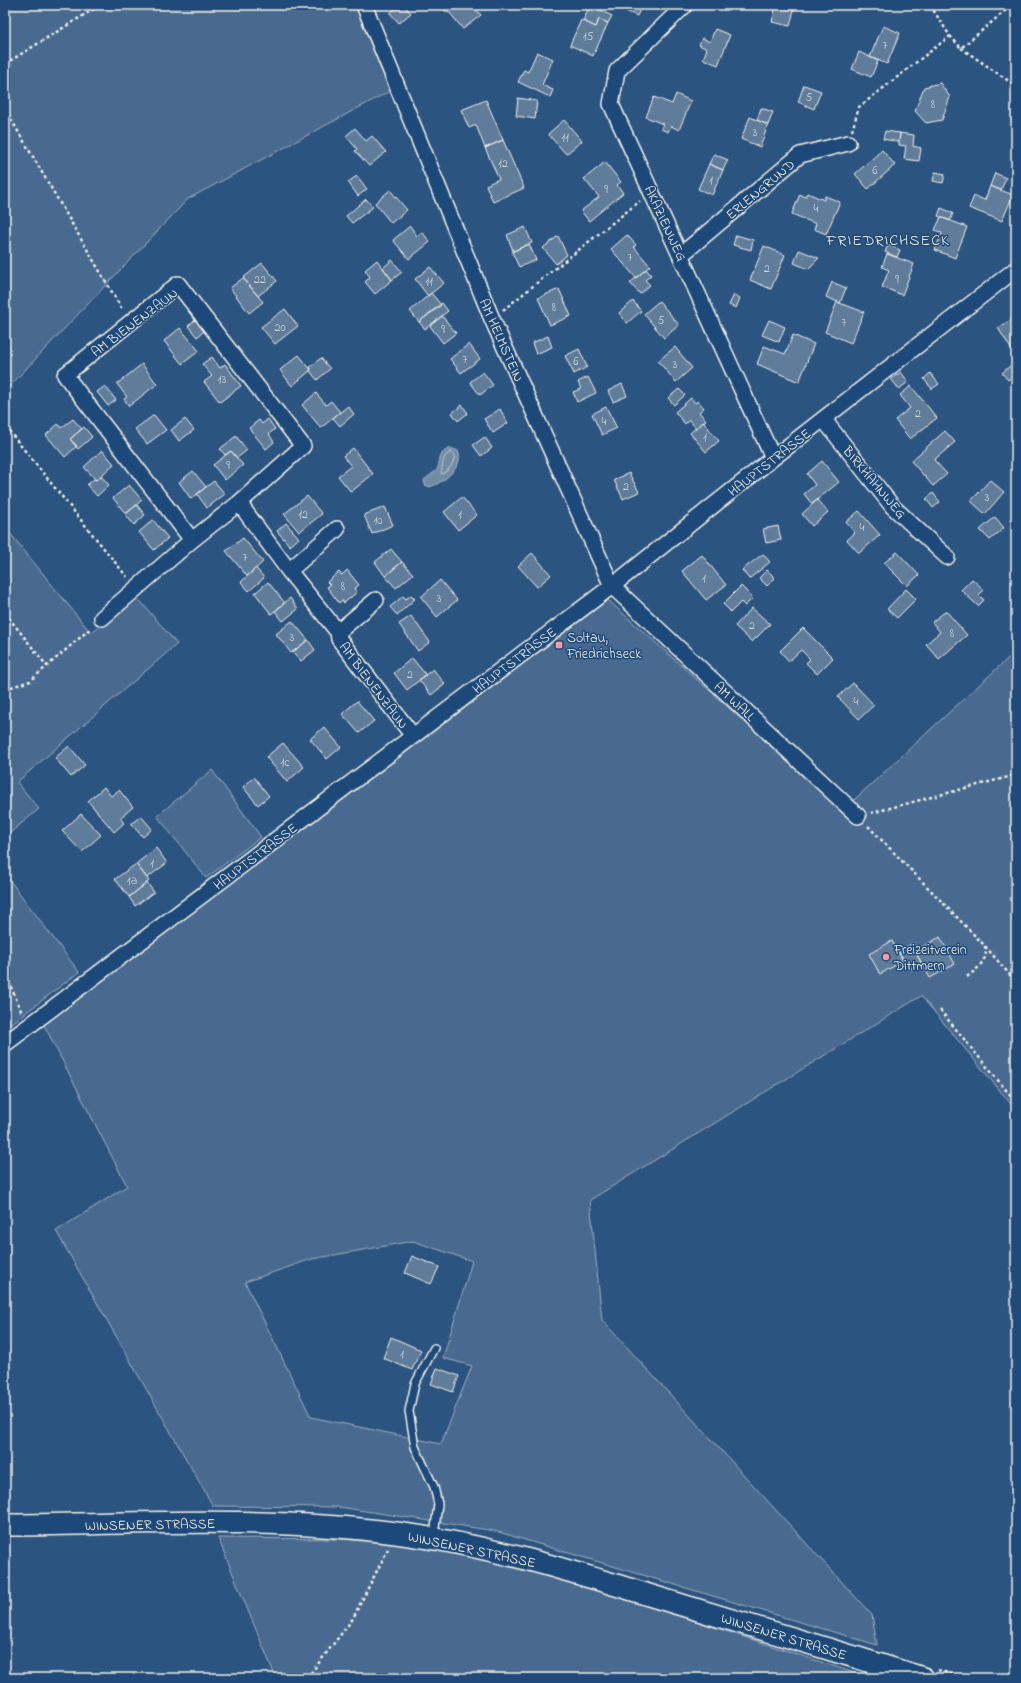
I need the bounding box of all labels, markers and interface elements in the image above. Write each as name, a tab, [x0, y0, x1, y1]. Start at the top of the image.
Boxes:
house number: 15	[583, 28, 593, 46]
house number: 7	[883, 37, 888, 55]
house number: 5	[806, 89, 813, 107]
house number: 8	[931, 96, 936, 114]
house number: 3	[753, 124, 758, 142]
house number: 11	[561, 129, 569, 147]
house number: 12	[498, 155, 508, 173]
street label: ERLENGRUND	[722, 155, 800, 225]
house number: 6	[872, 162, 878, 180]
house number: 1	[709, 172, 713, 190]
house number: 9	[604, 181, 608, 199]
street label: AKAZIENWEG	[638, 182, 691, 265]
house number: 4	[814, 200, 819, 218]
district label: FRIEDRICHSECK	[825, 229, 950, 253]
house number: 7	[628, 249, 633, 267]
house number: 2	[764, 260, 770, 278]
house number: 22	[254, 271, 266, 289]
house number: 9	[895, 271, 899, 289]
house number: 11	[425, 273, 433, 291]
street label: AM BIENENZAUN	[87, 283, 183, 363]
street label: AM HELMSTEIN	[473, 296, 528, 386]
house number: 8	[552, 299, 557, 317]
house number: 5	[658, 312, 665, 330]
house number: 7	[842, 314, 847, 332]
house number: 20	[274, 319, 286, 337]
house number: 9	[441, 321, 445, 339]
house number: 7	[463, 351, 468, 369]
house number: 6	[573, 353, 579, 371]
house number: 3	[673, 356, 678, 374]
house number: 13	[218, 371, 226, 389]
house number: 2	[915, 405, 921, 423]
house number: 4	[602, 413, 607, 431]
street label: HAUPTSTRASSE	[724, 424, 816, 502]
house number: 1	[703, 429, 707, 447]
street label: BIRKHAHNWEG	[836, 441, 911, 524]
house number: 9	[226, 457, 230, 475]
house number: 2	[623, 478, 629, 496]
house number: 3	[985, 489, 990, 507]
house number: 12	[298, 506, 308, 524]
house number: 1	[458, 506, 462, 524]
house number: 10	[373, 512, 383, 530]
house number: 4	[860, 519, 865, 537]
house number: 7	[243, 549, 248, 567]
house number: 1	[702, 570, 706, 588]
house number: 8	[341, 578, 346, 596]
house number: 3	[437, 590, 442, 608]
house number: 2	[749, 617, 755, 635]
street label: HAUPTSTRASSE	[468, 623, 561, 700]
house number: 8	[950, 625, 955, 643]
place label: Soltau, Friedrichseck	[566, 628, 642, 665]
house number: 3	[290, 629, 295, 647]
street label: AM BIENENZAUN	[333, 638, 413, 734]
marker: Soltau, Friedrichseck	[554, 640, 564, 650]
house number: 2	[407, 666, 413, 684]
street label: AM WALL	[708, 677, 760, 728]
house number: 4	[854, 693, 859, 711]
house number: 1c	[280, 754, 290, 772]
street label: HAUPTSTRASSE	[209, 819, 302, 896]
house number: 1	[150, 855, 154, 873]
house number: 1a	[127, 872, 137, 890]
place label: Freizeitverein Dittmern	[893, 940, 967, 977]
marker: Freizeitverein Dittmern	[881, 952, 891, 962]
house number: 1	[400, 1346, 404, 1364]
street label: WINSENER STRASSE	[85, 1514, 215, 1537]
street label: WINSENER STRASSE	[406, 1527, 537, 1574]
street label: WINSENER STRASSE	[718, 1608, 849, 1666]

